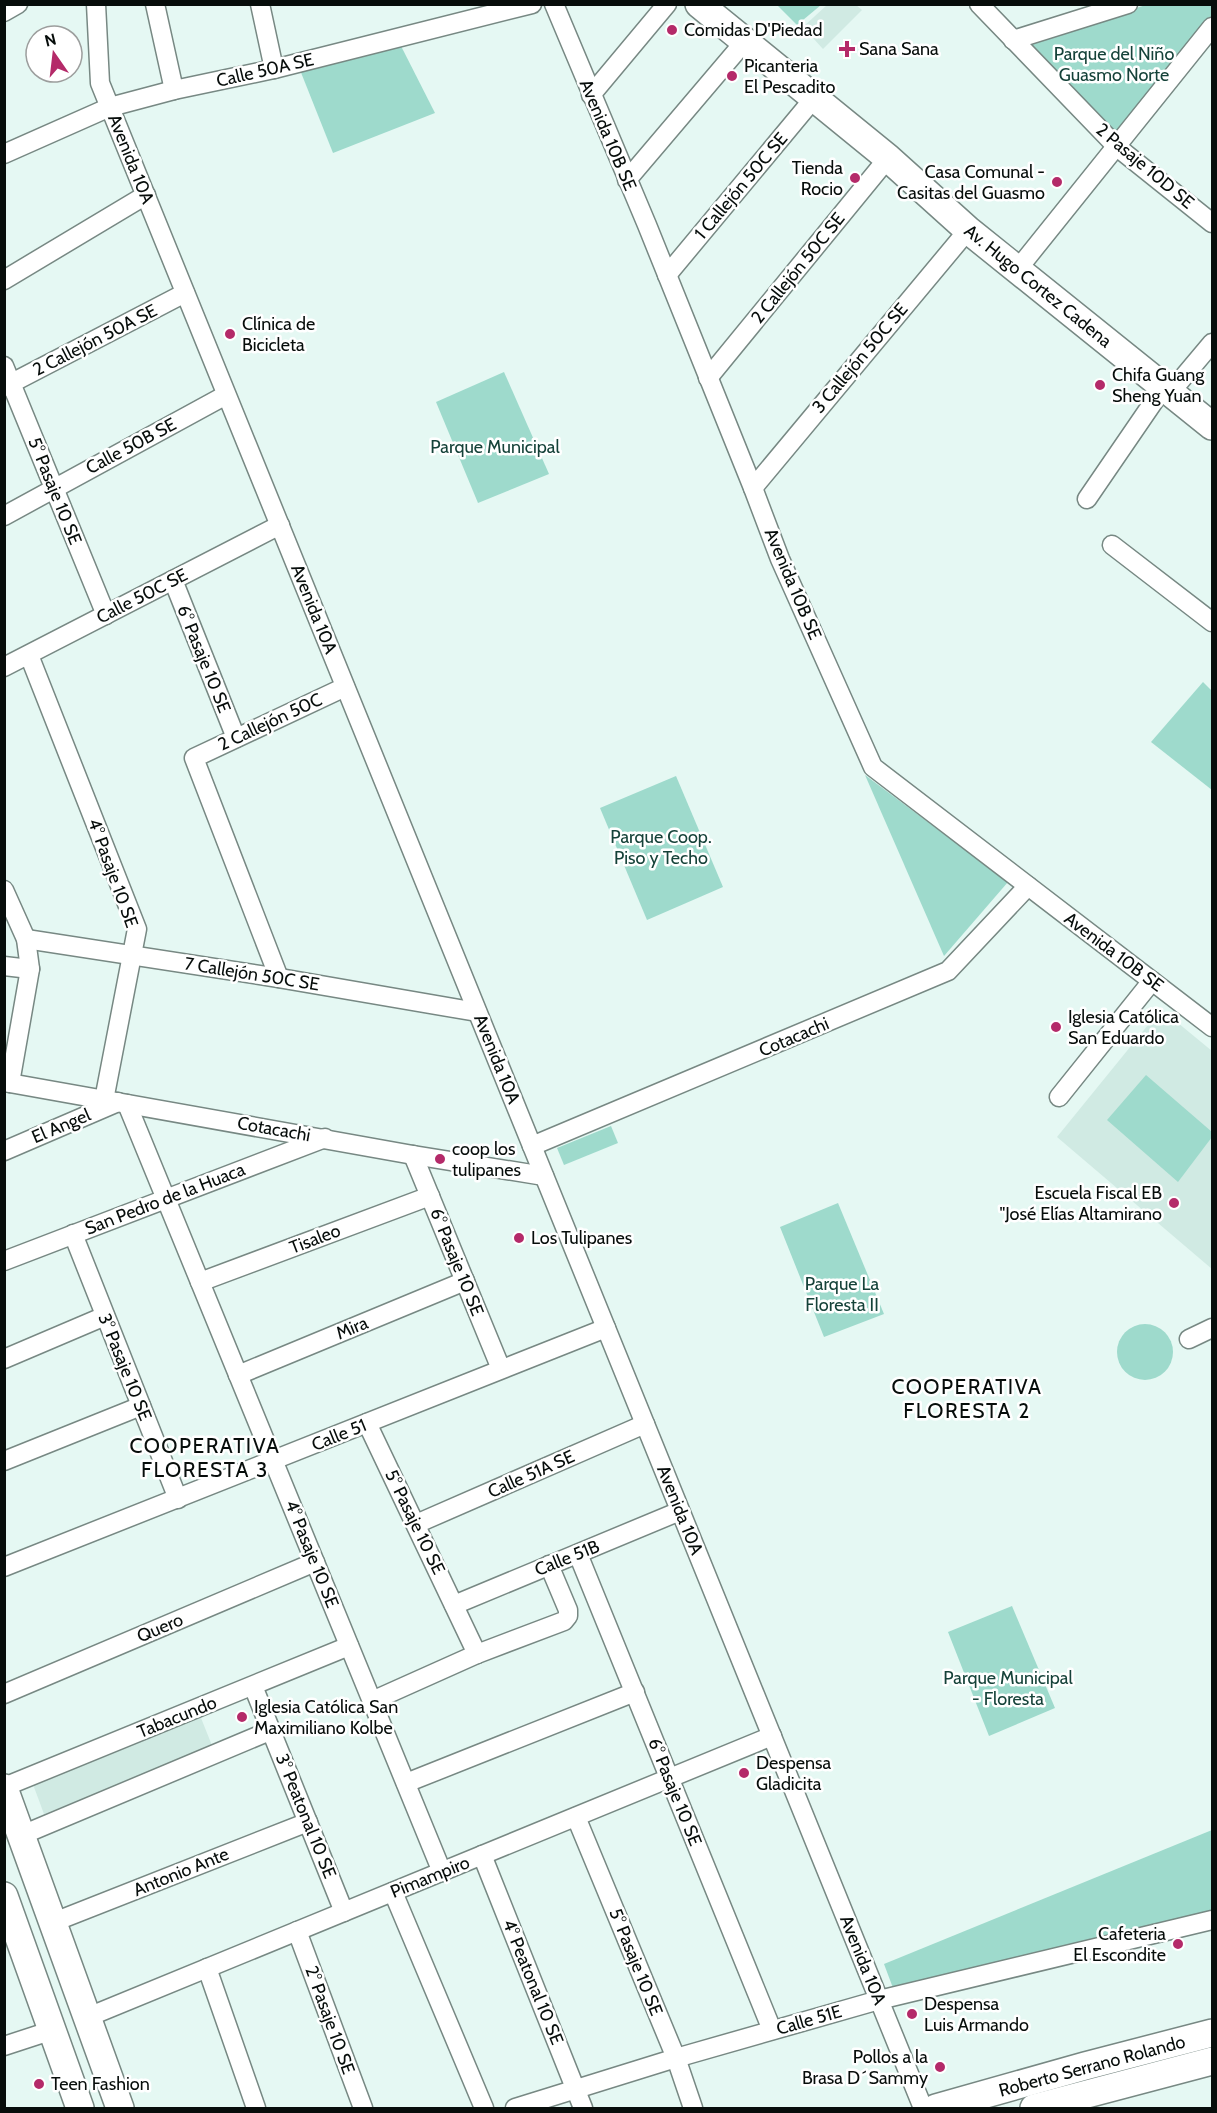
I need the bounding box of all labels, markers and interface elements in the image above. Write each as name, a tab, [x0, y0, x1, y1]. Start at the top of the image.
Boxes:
place label: Comidas D'Piedad	[684, 19, 823, 41]
marker: Comidas D'Piedad	[665, 23, 679, 37]
north arrow	[24, 24, 84, 84]
text: N	[43, 29, 58, 51]
place label: Sana Sana	[859, 38, 939, 60]
marker: Sana Sana	[840, 42, 854, 56]
park label: Parque del Niño Guasmo Norte	[1054, 43, 1174, 86]
street label: Calle 50A SE	[214, 48, 316, 92]
place label: Picanteria El Pescadito	[744, 55, 836, 98]
marker: Picanteria El Pescadito	[725, 69, 739, 83]
street label: Avenida 10B SE	[575, 76, 641, 194]
street label: Avenida 10A	[103, 111, 159, 207]
street label: 2 Pasaje 10D SE	[1091, 119, 1199, 213]
street label: 1 Callejón 50C SE	[690, 128, 792, 244]
place label: Tienda Rocio	[792, 157, 843, 200]
place label: Casa Comunal - Casitas del Guasmo	[897, 161, 1045, 204]
marker: Tienda Rocio	[848, 171, 862, 185]
marker: Casa Comunal - Casitas del Guasmo	[1050, 175, 1064, 189]
street label: 2 Callejón 50C SE	[746, 208, 850, 328]
street label: Av. Hugo Cortez Cadena	[960, 220, 1116, 352]
street label: 3 Callejón 50C SE	[808, 298, 912, 418]
street label: 2 Callejón 50A SE	[29, 299, 161, 381]
place label: Clínica de Bicicleta	[242, 313, 315, 356]
marker: Clínica de Bicicleta	[223, 327, 237, 341]
place label: Chifa Guang Sheng Yuan	[1112, 364, 1205, 407]
marker: Chifa Guang Sheng Yuan	[1093, 378, 1107, 392]
street label: Calle 50B SE	[82, 413, 180, 479]
street label: 5° Pasaje 10 SE	[23, 434, 87, 548]
park label: Parque Municipal	[430, 436, 560, 458]
street label: Avenida 10B SE	[760, 525, 826, 643]
street label: Avenida 10A	[286, 561, 342, 657]
street label: Calle 50C SE	[93, 564, 191, 628]
street label: 6° Pasaje 10 SE	[172, 602, 236, 716]
street label: 2 Callejón 50C	[215, 688, 325, 756]
street label: 4° Pasaje 10 SE	[83, 816, 143, 930]
park label: Parque Coop. Piso y Techo	[610, 826, 712, 869]
street label: Avenida 10B SE	[1060, 908, 1168, 997]
street label: 7 Callejón 50C SE	[183, 952, 321, 996]
place label: Iglesia Católica San Eduardo	[1068, 1006, 1179, 1049]
street label: Avenida 10A	[469, 1011, 525, 1107]
street label: Cotacachi	[756, 1012, 832, 1062]
marker: Iglesia Católica San Eduardo	[1049, 1020, 1063, 1034]
street label: El Angel	[28, 1103, 94, 1148]
street label: Cotacachi	[236, 1112, 312, 1146]
place label: coop los tulipanes	[452, 1138, 521, 1181]
marker: coop los tulipanes	[433, 1152, 447, 1166]
street label: San Pedro de la Huaca	[82, 1158, 248, 1240]
place label: Escuela Fiscal EB "José Elías Altamirano	[999, 1182, 1162, 1225]
marker: Escuela Fiscal EB "José Elías Altamirano	[1167, 1196, 1181, 1210]
street label: 6° Pasaje 10 SE	[425, 1205, 489, 1319]
street label: Tisaleo	[286, 1219, 344, 1259]
place label: Los Tulipanes	[531, 1227, 632, 1249]
marker: Los Tulipanes	[512, 1231, 526, 1245]
park label: Parque La Floresta II	[805, 1273, 880, 1316]
street label: 3° Pasaje 10 SE	[93, 1310, 157, 1424]
street label: Mira	[333, 1312, 371, 1344]
district label: COOPERATIVA FLORESTA 2	[892, 1374, 1042, 1423]
street label: Calle 51	[308, 1414, 370, 1456]
district label: COOPERATIVA FLORESTA 3	[130, 1433, 280, 1482]
street label: Calle 51A SE	[484, 1445, 578, 1503]
street label: Avenida 10A	[652, 1462, 708, 1558]
street label: 5° Pasaje 10 SE	[380, 1466, 450, 1578]
street label: 4° Pasaje 10 SE	[280, 1497, 344, 1611]
street label: Calle 51B	[531, 1535, 603, 1581]
street label: Quero	[134, 1609, 186, 1647]
park label: Parque Municipal - Floresta	[943, 1667, 1073, 1710]
street label: Tabacundo	[134, 1691, 220, 1743]
place label: Iglesia Católica San Maximiliano Kolbe	[254, 1696, 398, 1739]
marker: Iglesia Católica San Maximiliano Kolbe	[235, 1710, 249, 1724]
street label: 6° Pasaje 10 SE	[643, 1735, 707, 1849]
street label: 3° Peatonal 10 SE	[271, 1750, 341, 1882]
place label: Despensa Gladicita	[756, 1752, 831, 1795]
marker: Despensa Gladicita	[737, 1766, 751, 1780]
street label: Antonio Ante	[130, 1843, 232, 1901]
street label: Pimampiro	[387, 1851, 473, 1903]
street label: 5° Pasaje 10 SE	[604, 1905, 668, 2019]
street label: Avenida 10A	[835, 1912, 891, 2008]
street label: 4° Peatonal 10 SE	[498, 1916, 568, 2048]
place label: Cafeteria El Escondite	[1073, 1923, 1166, 1966]
marker: Cafeteria El Escondite	[1171, 1937, 1185, 1951]
street label: 2° Pasaje 10 SE	[300, 1963, 360, 2077]
place label: Despensa Luis Armando	[924, 1993, 1029, 2036]
street label: Calle 51E	[774, 2000, 844, 2040]
marker: Despensa Luis Armando	[905, 2007, 919, 2021]
street label: Roberto Serrano Rolando	[996, 2030, 1188, 2101]
place label: Pollos a la Brasa D´Sammy	[802, 2046, 928, 2089]
marker: Pollos a la Brasa D´Sammy	[933, 2060, 947, 2074]
place label: Teen Fashion	[51, 2073, 150, 2095]
marker: Teen Fashion	[32, 2077, 46, 2091]

